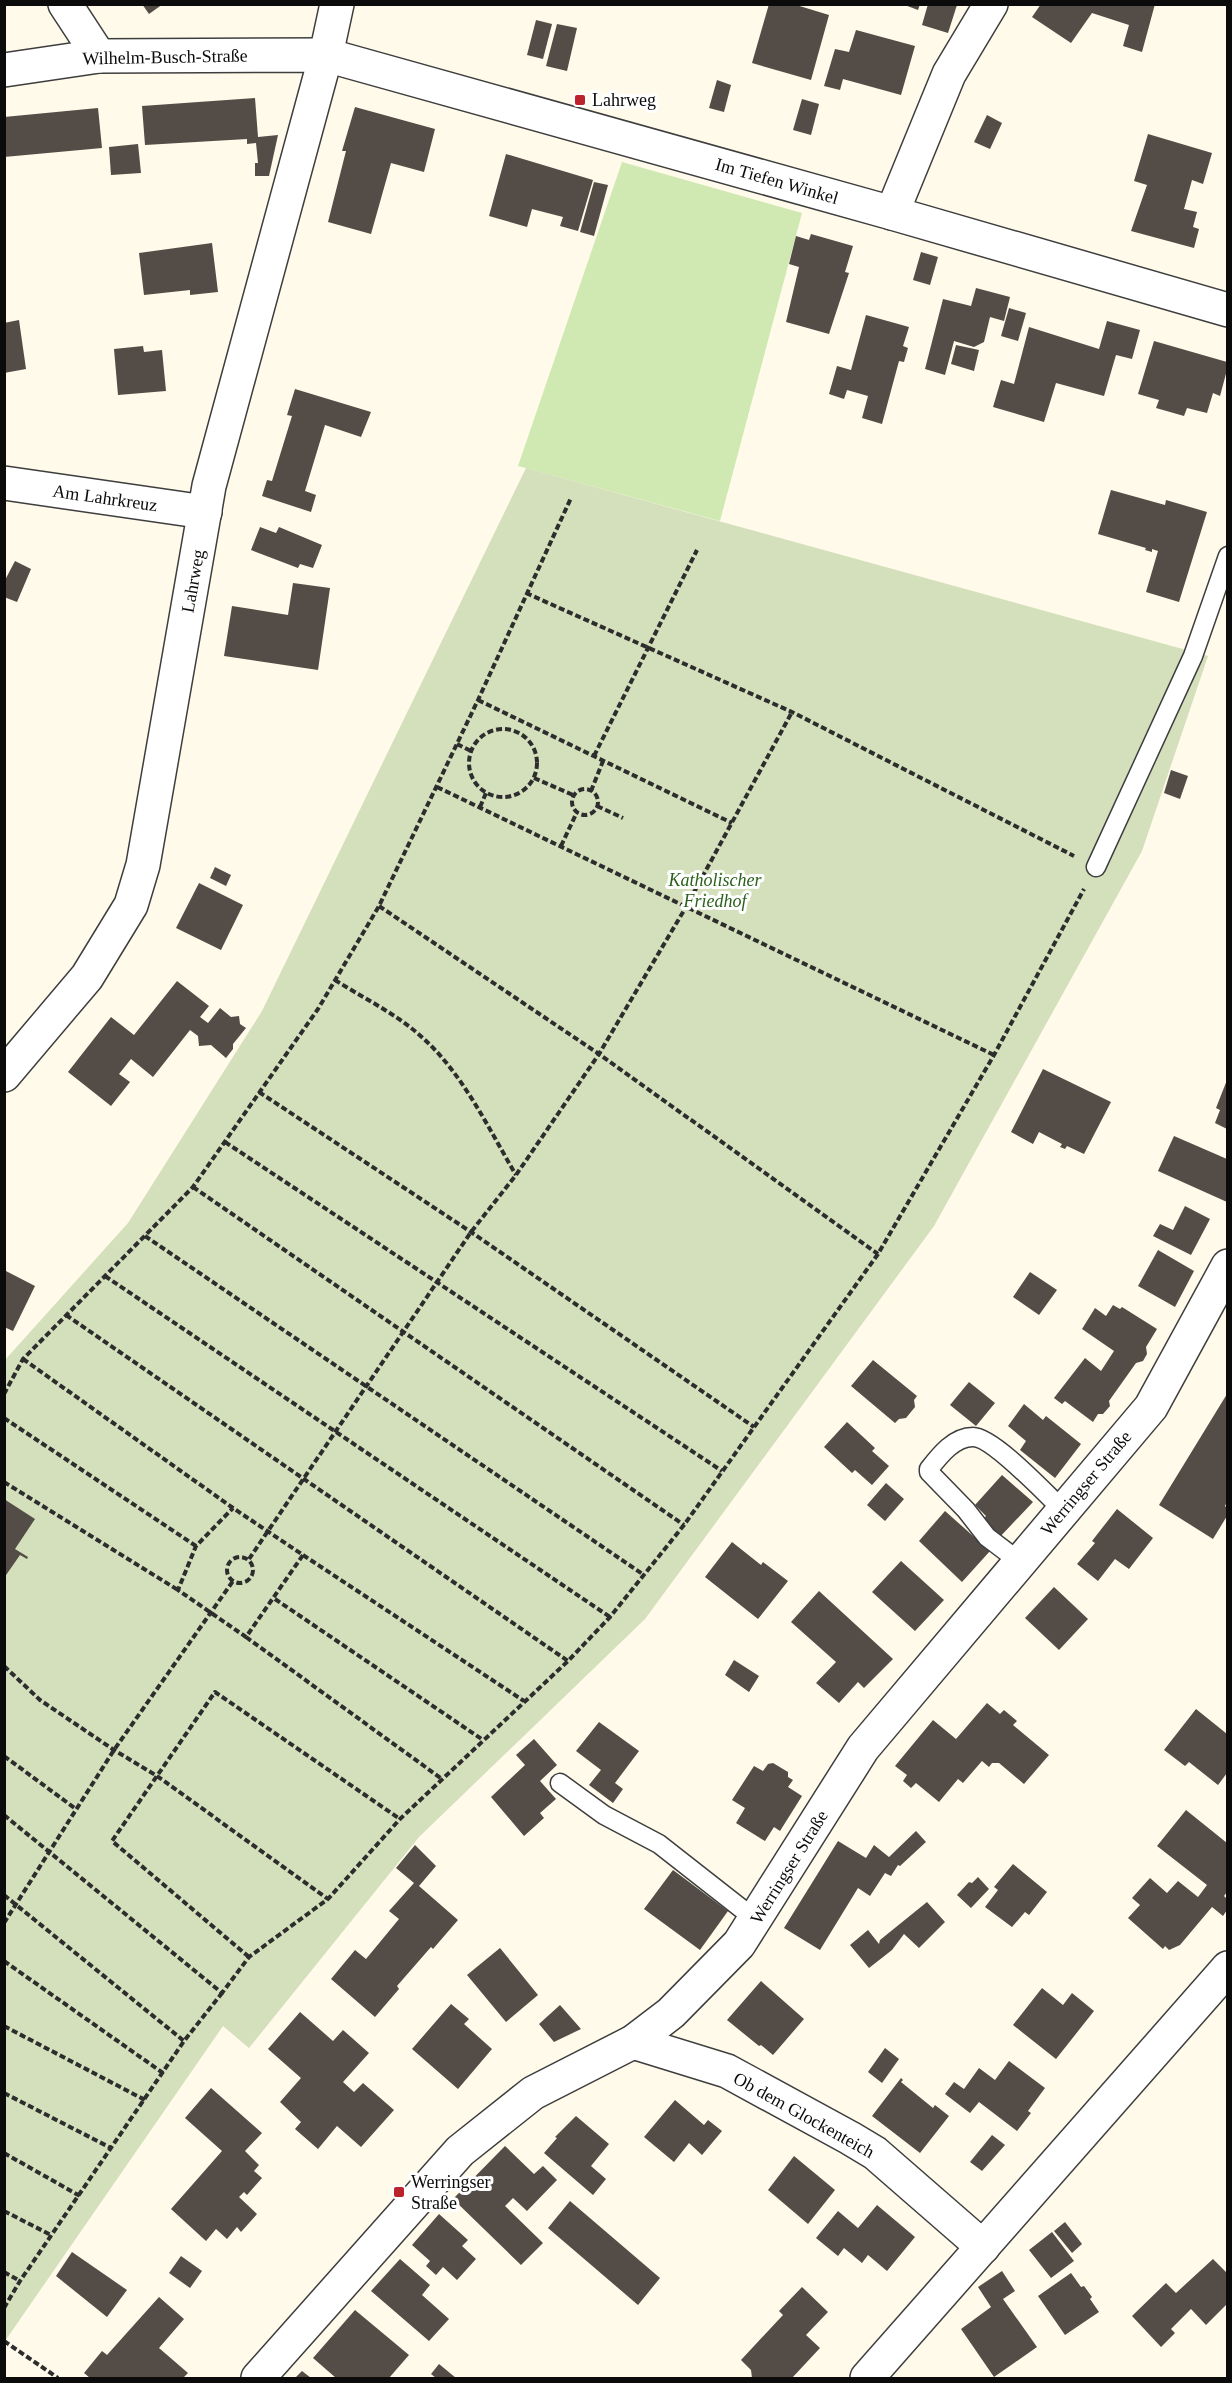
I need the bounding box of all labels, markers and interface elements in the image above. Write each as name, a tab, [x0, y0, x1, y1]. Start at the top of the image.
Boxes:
street label: Wilhelm-Busch-Straße	[82, 46, 248, 68]
place label: Lahrweg	[592, 90, 656, 110]
marker: Lahrweg	[573, 93, 587, 107]
street label: Im Tiefen Winkel	[713, 154, 841, 208]
street label: Am Lahrkreuz	[51, 481, 159, 515]
street label: Lahrweg	[178, 548, 208, 614]
park label: Katholischer Friedhof	[668, 870, 762, 911]
street label: Werringser Straße	[1037, 1427, 1135, 1539]
street label: Werringser Straße	[746, 1807, 832, 1927]
street label: Ob dem Glockenteich	[730, 2068, 878, 2162]
place label: Werringser Straße	[411, 2172, 491, 2213]
marker: Werringser Straße	[392, 2185, 406, 2199]

